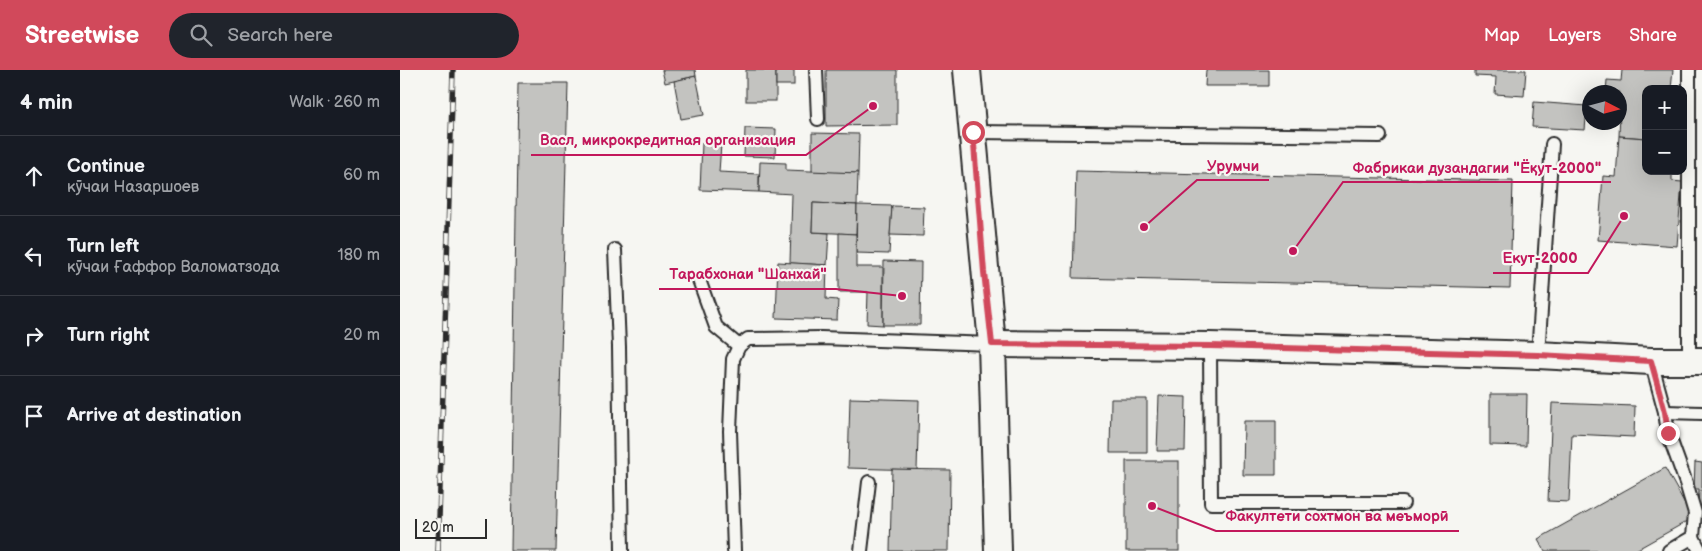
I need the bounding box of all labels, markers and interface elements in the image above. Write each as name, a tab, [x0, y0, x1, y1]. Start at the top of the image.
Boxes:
search box	[169, 13, 519, 58]
text: Streetwise	[25, 21, 139, 50]
icon: search	[187, 21, 215, 49]
text: Search here	[227, 24, 333, 47]
text: Map	[1484, 25, 1520, 46]
text: Layers	[1548, 25, 1601, 46]
text: Share	[1629, 25, 1677, 46]
north arrow	[1582, 85, 1627, 130]
map controls	[1642, 85, 1687, 175]
button: +	[1642, 85, 1687, 130]
text: 4 min	[20, 90, 73, 115]
text: Walk · 260 m	[289, 93, 380, 112]
route start	[962, 121, 985, 144]
callout: Васл, микрокредитная организация	[531, 125, 806, 155]
button: −	[1642, 130, 1687, 175]
text: Васл, микрокредитная организация	[540, 131, 796, 150]
callout: Урумчи	[1197, 150, 1269, 180]
callout: Фабрикаи дузандагии "Ёқут-2000"	[1343, 152, 1611, 182]
text: Continue	[67, 155, 145, 178]
text: Урумчи	[1207, 157, 1259, 176]
text: Фабрикаи дузандагии "Ёқут-2000"	[1353, 159, 1601, 178]
icon: ahead	[20, 162, 48, 190]
text: 60 m	[343, 166, 380, 185]
text: кӯчаи Назаршоев	[67, 178, 199, 197]
text: Turn left	[67, 235, 139, 258]
icon: left	[20, 242, 48, 270]
callout: Екут-2000	[1493, 243, 1588, 273]
text: 180 m	[338, 246, 380, 265]
text: Екут-2000	[1502, 249, 1578, 268]
text: кӯчаи Ғаффор Валоматзода	[67, 258, 280, 277]
callout: Тарабхонаи "Шанхай"	[659, 259, 836, 289]
text: Тарабхонаи "Шанхай"	[669, 265, 827, 284]
icon: right	[20, 322, 48, 350]
text: Turn right	[67, 324, 150, 347]
text: 20 m	[344, 326, 380, 345]
icon: arrive	[20, 402, 48, 430]
text: Arrive at destination	[67, 404, 242, 427]
route end	[1657, 422, 1680, 445]
callout: Факултети сохтмон ва меъморӣ	[1216, 501, 1459, 531]
text: Факултети сохтмон ва меъморӣ	[1225, 507, 1449, 526]
scale bar	[415, 516, 488, 539]
text: 20 m	[422, 519, 454, 536]

